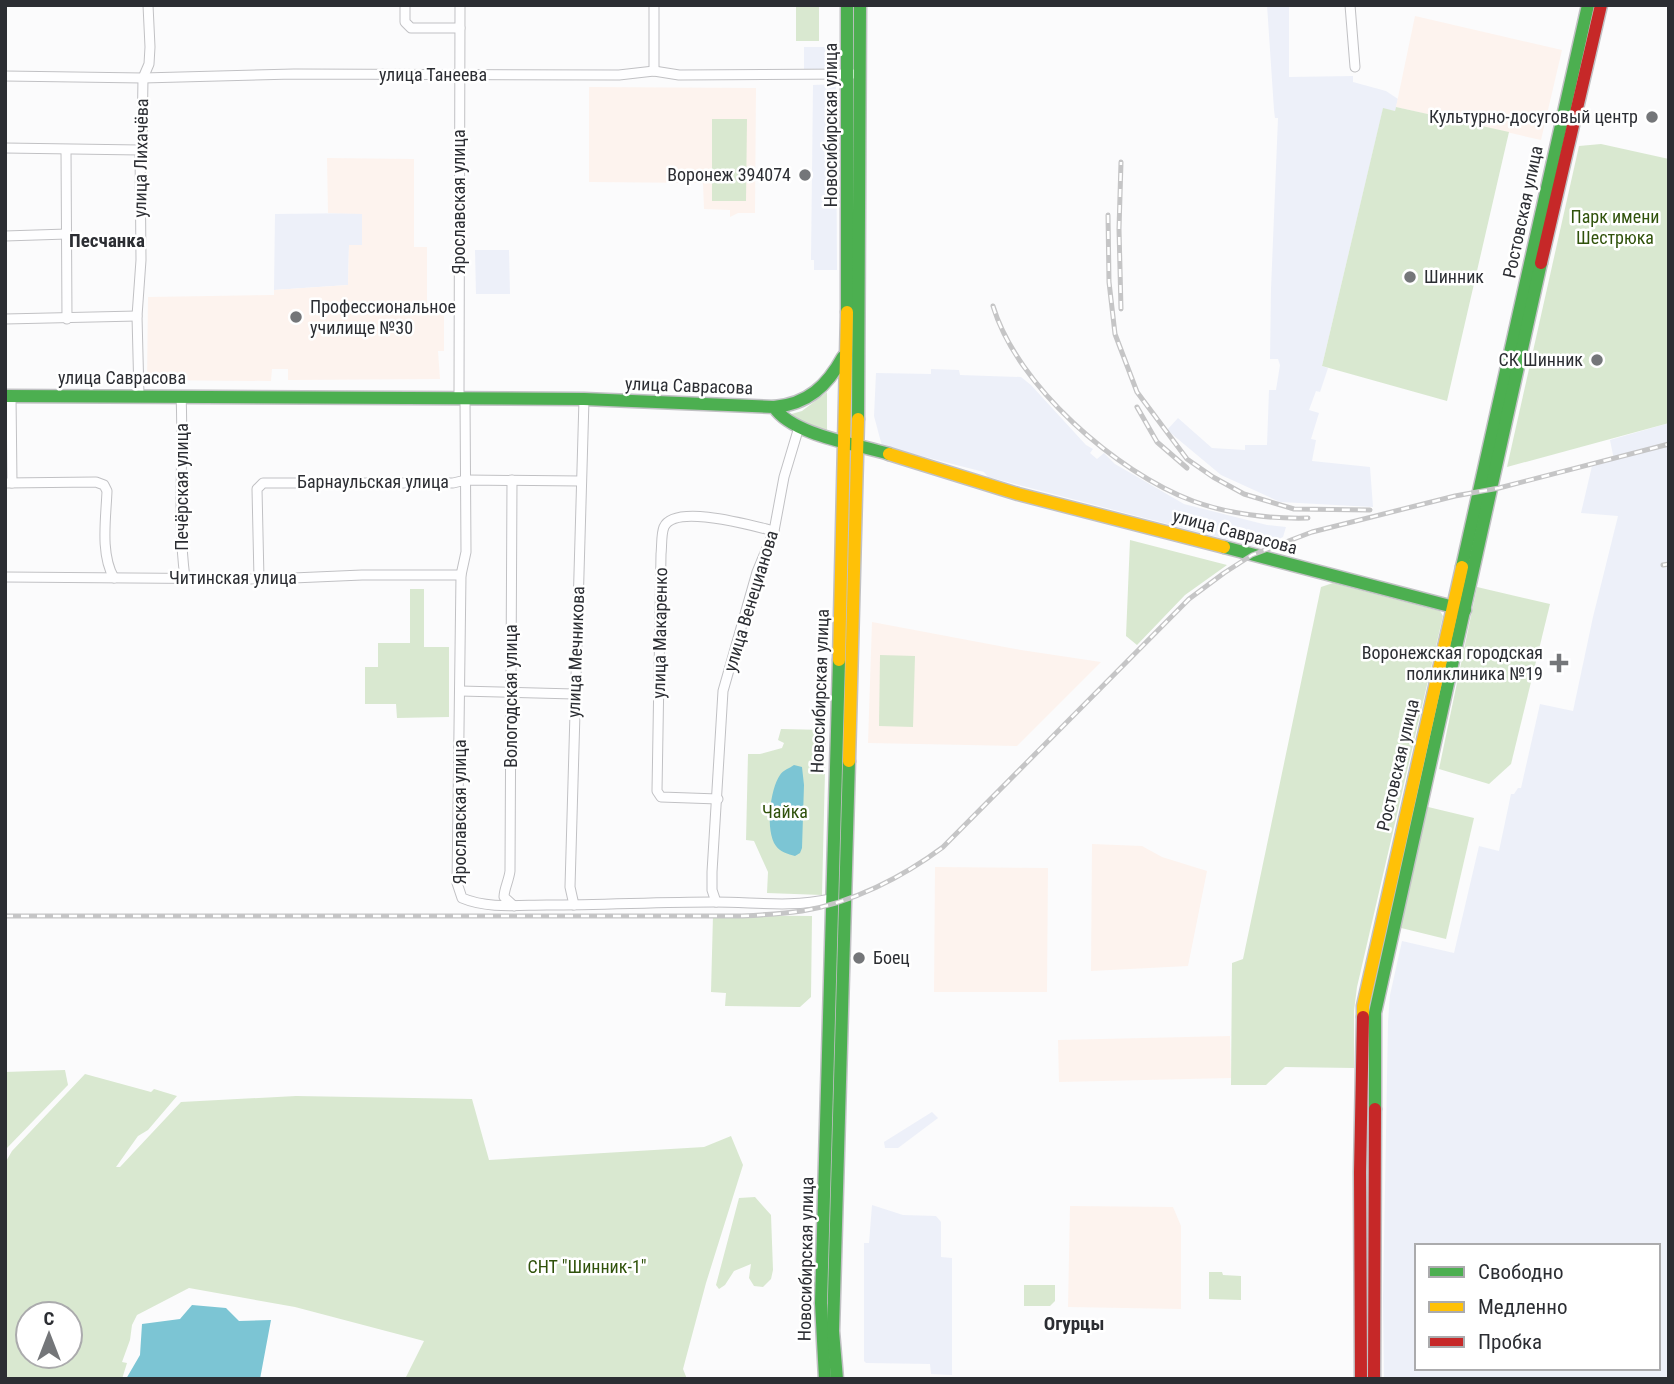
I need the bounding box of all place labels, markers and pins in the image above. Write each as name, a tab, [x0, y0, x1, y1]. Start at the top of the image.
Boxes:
place label: Культурно-досуговый центр	[1429, 106, 1638, 127]
marker: Культурно-досуговый центр	[1644, 109, 1660, 125]
place label: Воронеж 394074	[667, 164, 791, 185]
marker: Воронеж 394074	[797, 167, 813, 183]
place label: Шинник	[1424, 266, 1484, 287]
marker: Шинник	[1402, 269, 1418, 285]
place label: Профессиональное училище №30	[310, 296, 456, 338]
marker: Профессиональное училище №30	[288, 309, 304, 325]
place label: СК Шинник	[1499, 349, 1583, 370]
marker: СК Шинник	[1589, 352, 1605, 368]
place label: Воронежская городская поликлиника №19	[1362, 642, 1543, 684]
marker: Воронежская городская поликлиника №19	[1549, 653, 1569, 673]
place label: Боец	[873, 947, 910, 968]
marker: Боец	[851, 950, 867, 966]

